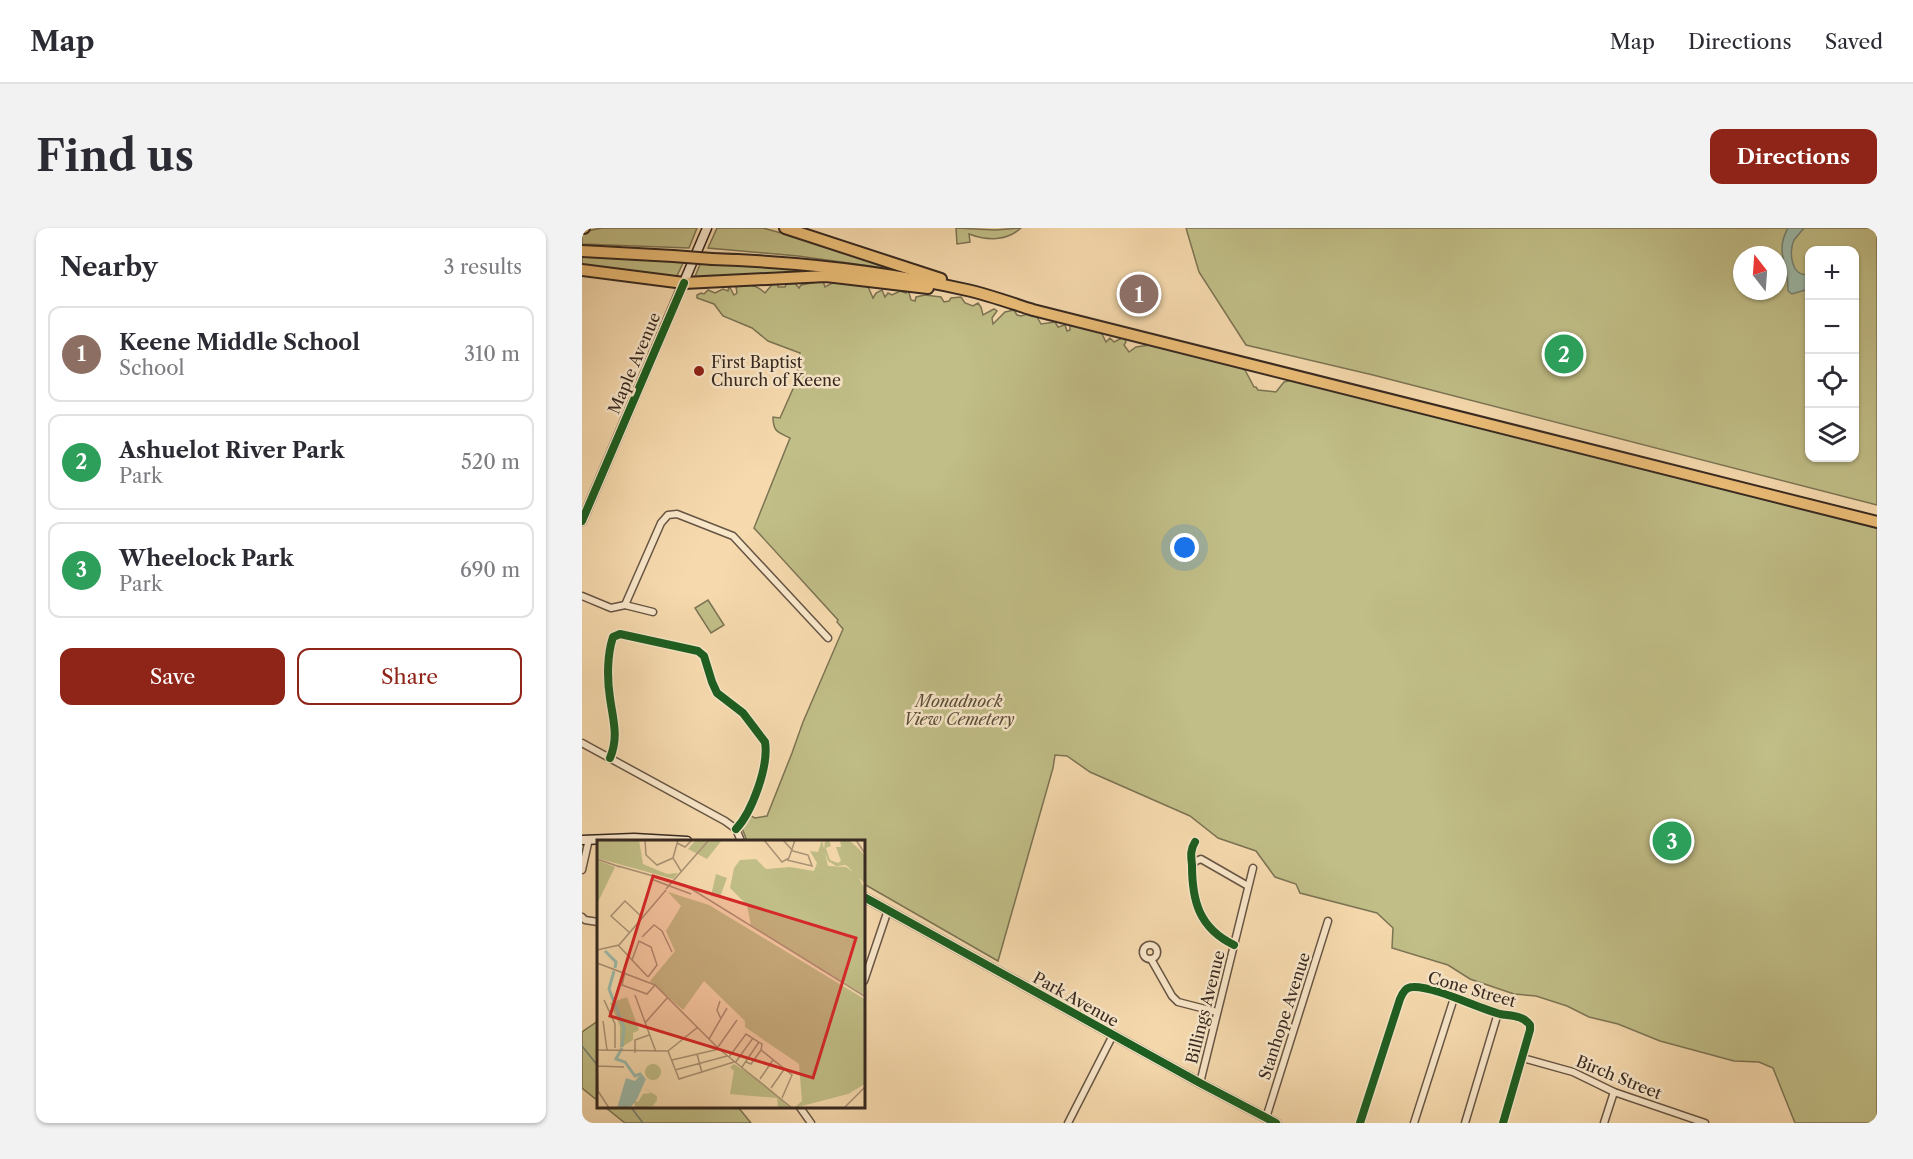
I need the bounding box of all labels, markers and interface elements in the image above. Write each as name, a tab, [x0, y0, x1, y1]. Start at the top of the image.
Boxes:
text: Map	[30, 24, 94, 58]
text: Map	[1610, 29, 1655, 54]
text: Directions	[1688, 29, 1792, 54]
text: Saved	[1825, 29, 1883, 54]
button: Directions	[1710, 129, 1877, 184]
text: Find us	[36, 130, 194, 182]
north arrow	[1733, 246, 1787, 300]
map controls	[1805, 246, 1859, 462]
button: +	[1805, 246, 1859, 300]
text: Nearby	[60, 251, 158, 283]
text: 3 results	[444, 255, 522, 279]
pin: 1	[1120, 272, 1158, 316]
button: −	[1805, 300, 1859, 354]
street label: Maple Avenue	[604, 309, 664, 417]
text: Keene Middle School	[119, 329, 360, 356]
pin: 2	[1544, 332, 1584, 376]
text: 1	[77, 342, 86, 366]
text: 310 m	[464, 342, 520, 366]
place label: First Baptist Church of Keene	[711, 352, 841, 390]
button: locate	[1805, 354, 1859, 408]
text: School	[119, 356, 184, 380]
marker: First Baptist Church of Keene	[692, 364, 706, 378]
button: layers	[1805, 408, 1859, 462]
text: Ashuelot River Park	[119, 437, 344, 464]
text: 2	[76, 450, 87, 474]
text: 520 m	[461, 450, 520, 474]
text: Park	[119, 464, 162, 488]
your location	[1170, 533, 1199, 562]
text: Wheelock Park	[119, 545, 294, 572]
text: 3	[76, 558, 87, 582]
text: 690 m	[460, 558, 520, 582]
text: Park	[119, 572, 162, 596]
button: Save	[60, 648, 285, 705]
button: Share	[297, 648, 522, 705]
park label: Monadnock View Cemetery	[904, 691, 1014, 729]
pin: 3	[1652, 818, 1692, 864]
inset map	[597, 840, 866, 1108]
street label: Billings Avenue	[1181, 948, 1229, 1066]
street label: Stanhope Avenue	[1254, 950, 1314, 1082]
street label: Park Avenue	[1030, 967, 1122, 1031]
street label: Cone Street	[1426, 967, 1519, 1011]
street label: Birch Street	[1573, 1051, 1665, 1103]

